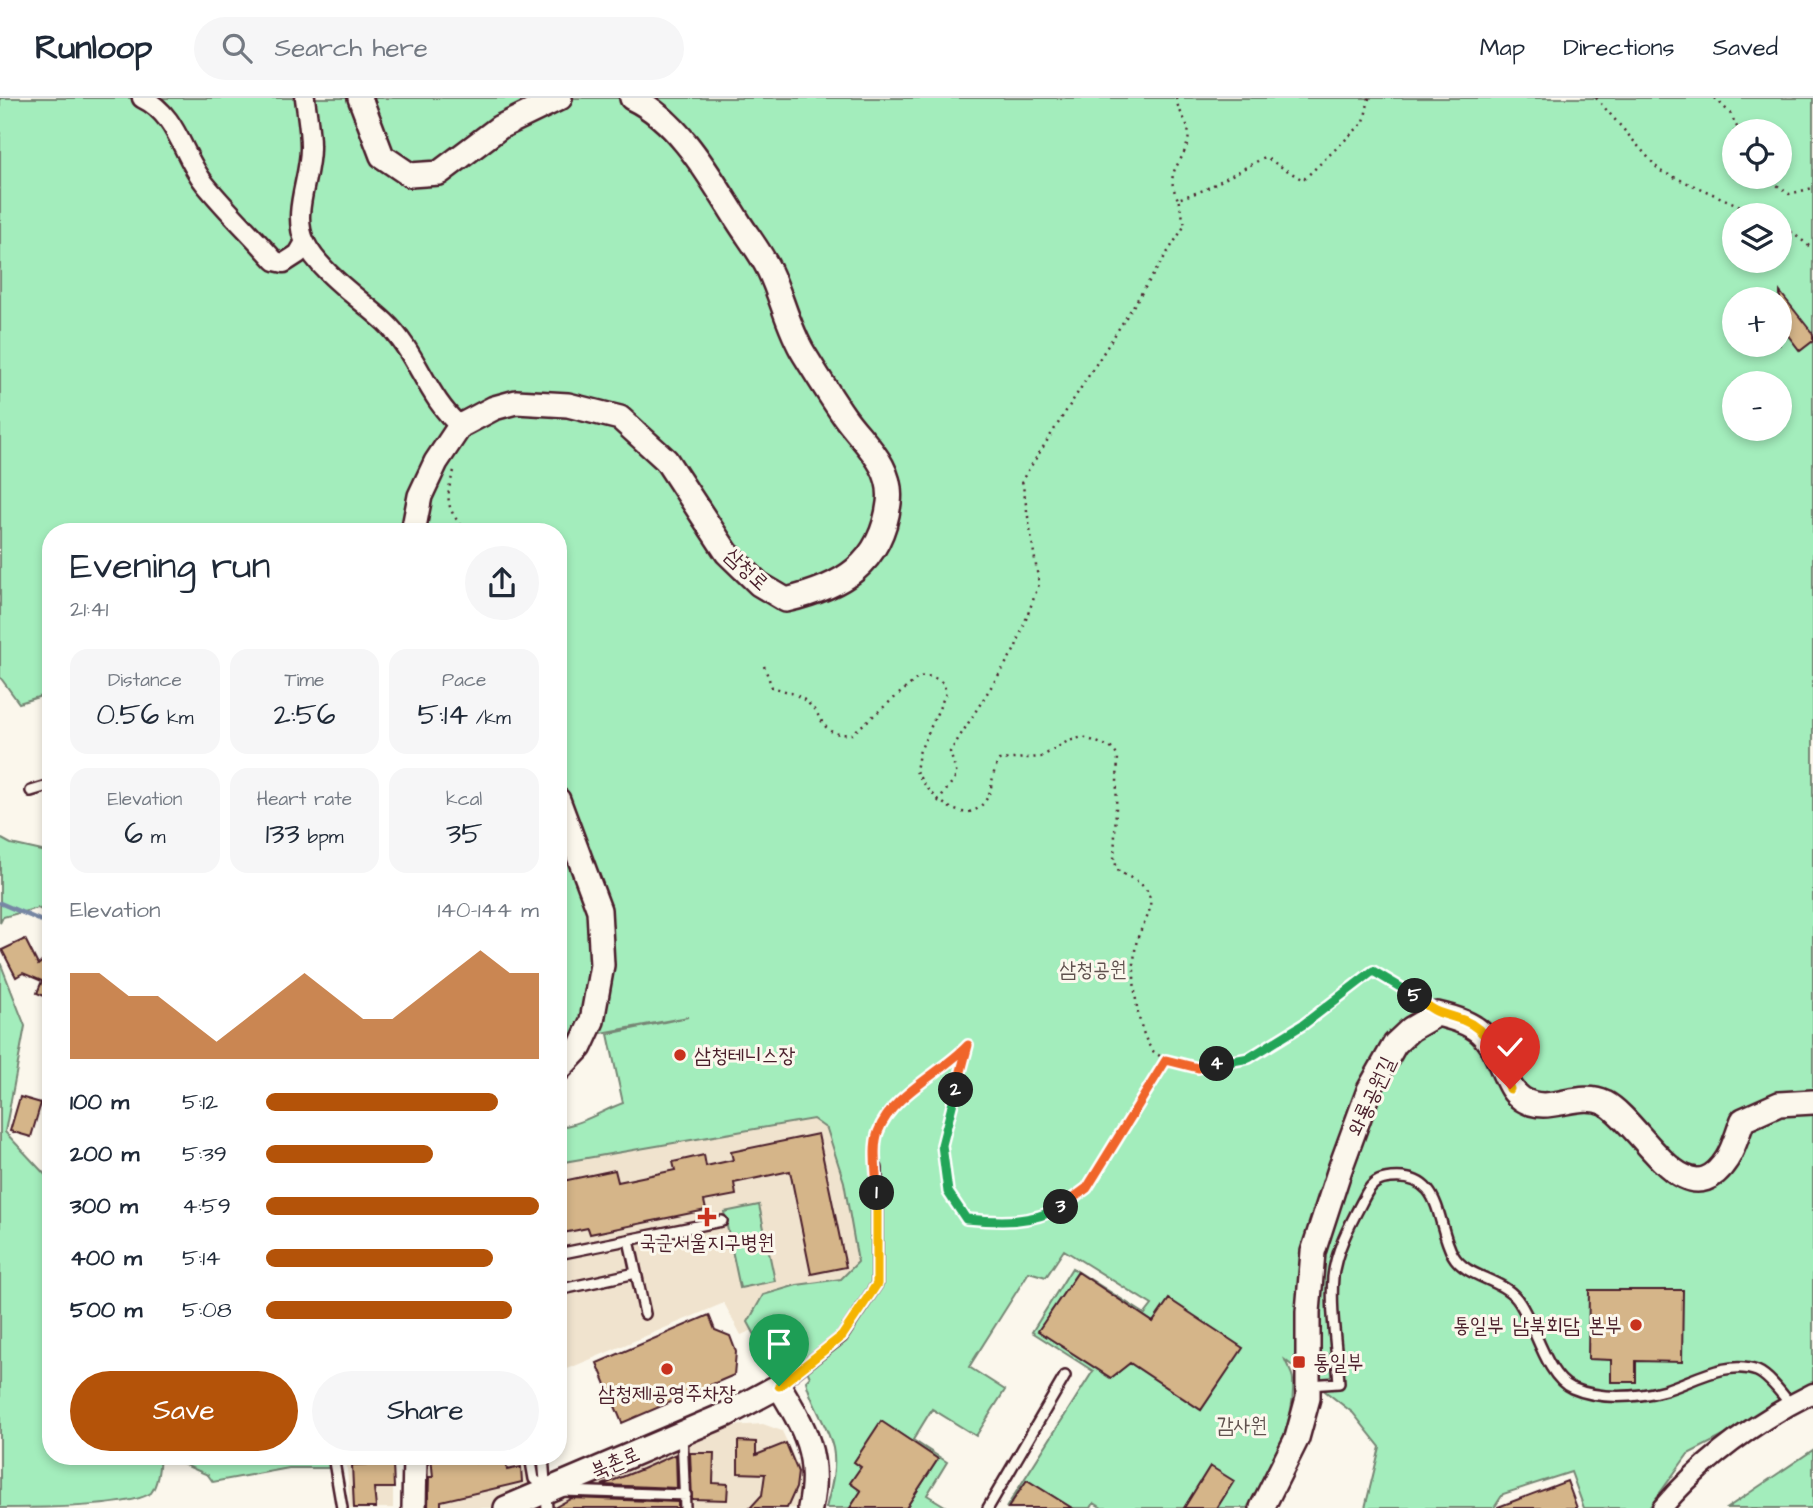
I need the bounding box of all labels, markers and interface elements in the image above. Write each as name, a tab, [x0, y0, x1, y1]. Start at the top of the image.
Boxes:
search box	[194, 17, 684, 80]
text: Runloop	[35, 25, 152, 71]
icon: search	[218, 29, 256, 67]
text: Search here	[274, 30, 428, 66]
text: Map	[1480, 31, 1525, 65]
text: Directions	[1563, 31, 1675, 65]
text: Saved	[1713, 31, 1778, 65]
map controls	[1722, 119, 1792, 441]
button: locate	[1722, 119, 1792, 189]
button: layers	[1722, 203, 1792, 273]
button: +	[1722, 287, 1792, 357]
button: −	[1722, 371, 1792, 441]
text: Evening run	[70, 541, 271, 593]
street label: 삼청로	[718, 541, 775, 597]
button: share	[465, 546, 539, 620]
text: 21:41	[70, 593, 109, 625]
text: Distance	[108, 667, 182, 694]
text: Time	[285, 667, 324, 694]
text: Pace	[442, 667, 486, 694]
text: 0.56	[96, 694, 159, 736]
text: 2:56	[273, 694, 336, 736]
text: 5:14	[418, 694, 468, 736]
text: km	[159, 705, 193, 732]
text: /km	[468, 705, 511, 732]
text: Elevation	[107, 786, 182, 813]
text: Heart rate	[257, 786, 352, 813]
text: kcal	[446, 786, 482, 813]
text: 6	[124, 813, 143, 855]
text: 133	[265, 813, 300, 855]
text: 35	[446, 813, 482, 855]
text: m	[143, 824, 165, 851]
text: bpm	[300, 824, 344, 851]
text: Elevation	[70, 894, 161, 926]
text: 140–144 m	[437, 894, 539, 926]
park label: 삼청공원	[1059, 955, 1127, 984]
pin: 5	[1398, 978, 1432, 1014]
text: 5	[1408, 982, 1421, 1009]
pin	[1480, 1017, 1540, 1089]
icon: check	[1491, 1028, 1529, 1066]
place label: 삼청테니스장	[694, 1041, 795, 1070]
pin: 4	[1200, 1046, 1234, 1082]
marker: 삼청테니스장	[672, 1047, 688, 1063]
text: 4	[1210, 1050, 1223, 1077]
street label: 와룡공원길	[1340, 1052, 1402, 1141]
pin: 2	[939, 1072, 974, 1108]
text: 2	[950, 1076, 961, 1103]
text: 100 m	[70, 1086, 129, 1118]
text: 5:12	[182, 1086, 218, 1118]
text: 200 m	[70, 1138, 139, 1170]
text: 5:39	[182, 1138, 227, 1170]
pin: 1	[860, 1176, 894, 1210]
text: 1	[875, 1179, 878, 1206]
text: 300 m	[70, 1190, 138, 1222]
text: 4:59	[182, 1190, 231, 1222]
pin: 3	[1044, 1190, 1078, 1224]
text: 3	[1056, 1193, 1065, 1220]
marker: 국군서울지구병원	[697, 1207, 717, 1227]
place label: 국군서울지구병원	[639, 1228, 775, 1257]
text: 400 m	[70, 1242, 142, 1274]
text: 5:14	[182, 1242, 221, 1274]
text: 500 m	[70, 1294, 142, 1326]
text: 5:08	[182, 1294, 232, 1326]
place label: 통일부 남북회담 본부	[1453, 1311, 1622, 1340]
pin	[749, 1314, 809, 1386]
marker: 통일부 남북회담 본부	[1628, 1317, 1644, 1333]
icon: arrive	[760, 1325, 798, 1363]
place label: 통일부	[1313, 1348, 1364, 1377]
marker: 통일부	[1291, 1354, 1307, 1370]
marker: 삼청제1공영주차장	[659, 1361, 675, 1377]
button: Save	[70, 1371, 298, 1451]
button: Share	[312, 1371, 539, 1451]
place label: 삼청제1공영주차장	[598, 1379, 736, 1408]
park label: 감사원	[1217, 1411, 1267, 1440]
street label: 북촌로	[586, 1439, 644, 1486]

